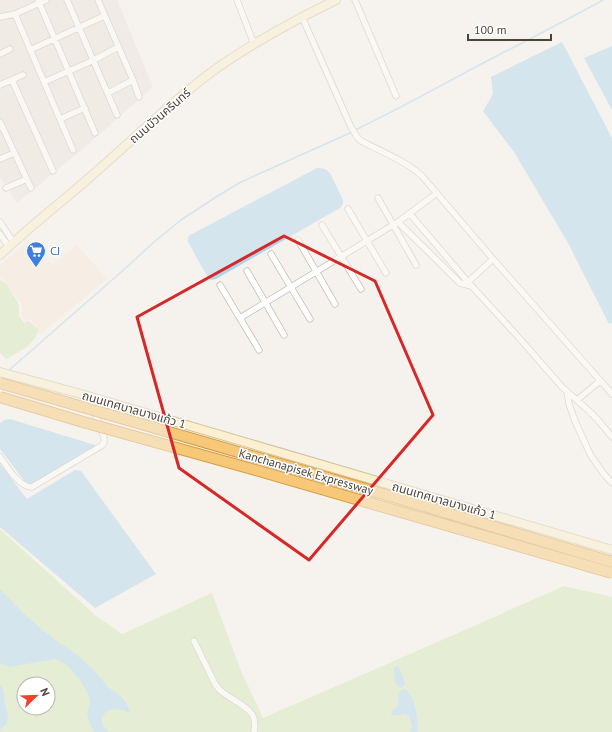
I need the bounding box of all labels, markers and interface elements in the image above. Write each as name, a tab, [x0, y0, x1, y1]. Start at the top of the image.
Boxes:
scale bar	[468, 16, 551, 42]
text: 100 m	[474, 22, 507, 37]
street label: ถนนบัวนครินทร์	[126, 85, 194, 146]
supermarket icon: CJ	[25, 240, 47, 268]
place label: CJ	[50, 243, 60, 258]
street label: ถนนเทศบาลบางแก้ว 1	[80, 387, 188, 432]
street label: Kanchanapisek Expressway	[237, 445, 375, 498]
street label: ถนนเทศบาลบางแก้ว 1	[390, 478, 498, 523]
north arrow	[16, 676, 56, 716]
text: N	[37, 686, 53, 698]

